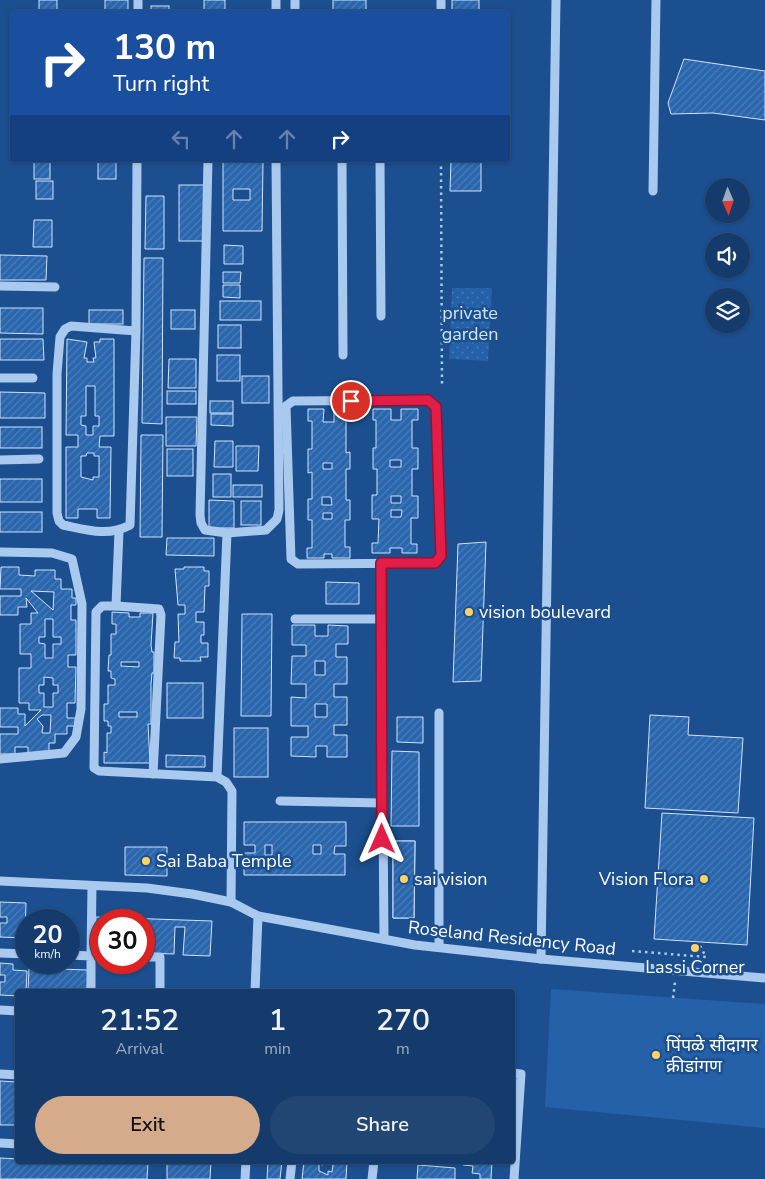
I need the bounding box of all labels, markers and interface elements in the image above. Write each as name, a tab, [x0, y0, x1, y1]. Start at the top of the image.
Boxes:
text: 130 m	[113, 24, 216, 71]
icon: right	[30, 30, 95, 95]
text: Turn right	[113, 69, 209, 99]
icon: left	[167, 125, 195, 153]
icon: ahead	[220, 125, 248, 153]
icon: ahead	[273, 125, 301, 153]
icon: right	[326, 125, 354, 153]
north arrow	[705, 178, 750, 222]
map controls	[705, 178, 750, 333]
button: sound	[705, 233, 750, 278]
button: layers	[705, 288, 750, 333]
park label: private garden	[442, 301, 498, 346]
pin	[330, 380, 372, 422]
icon: arrive	[337, 387, 365, 415]
place label: vision boulevard	[479, 600, 611, 624]
marker: vision boulevard	[463, 606, 475, 618]
position arrow	[355, 812, 407, 864]
place label: Sai Baba Temple	[156, 849, 292, 873]
marker: Sai Baba Temple	[140, 855, 152, 867]
place label: sai vision	[414, 867, 488, 891]
place label: Vision Flora	[598, 867, 694, 891]
marker: sai vision	[398, 873, 410, 885]
marker: Vision Flora	[698, 873, 710, 885]
speed limit sign: 30	[90, 909, 155, 974]
street label: Roseland Residency Road	[407, 915, 617, 961]
text: 20	[32, 918, 63, 952]
marker: Lassi Corner	[689, 942, 701, 954]
text: km/h	[34, 946, 61, 962]
place label: Lassi Corner	[645, 955, 745, 979]
text: 21:52	[100, 1000, 179, 1041]
text: 1	[269, 1000, 287, 1041]
text: 270	[376, 1000, 430, 1041]
place label: पिंपळे सौदागर क्रीडांगण	[666, 1033, 759, 1078]
text: Arrival	[116, 1038, 164, 1060]
text: min	[264, 1038, 291, 1060]
text: m	[396, 1038, 410, 1060]
marker: पिंपळे सौदागर क्रीडांगण	[650, 1049, 662, 1061]
button: Exit	[35, 1096, 260, 1154]
button: Share	[270, 1096, 495, 1154]

